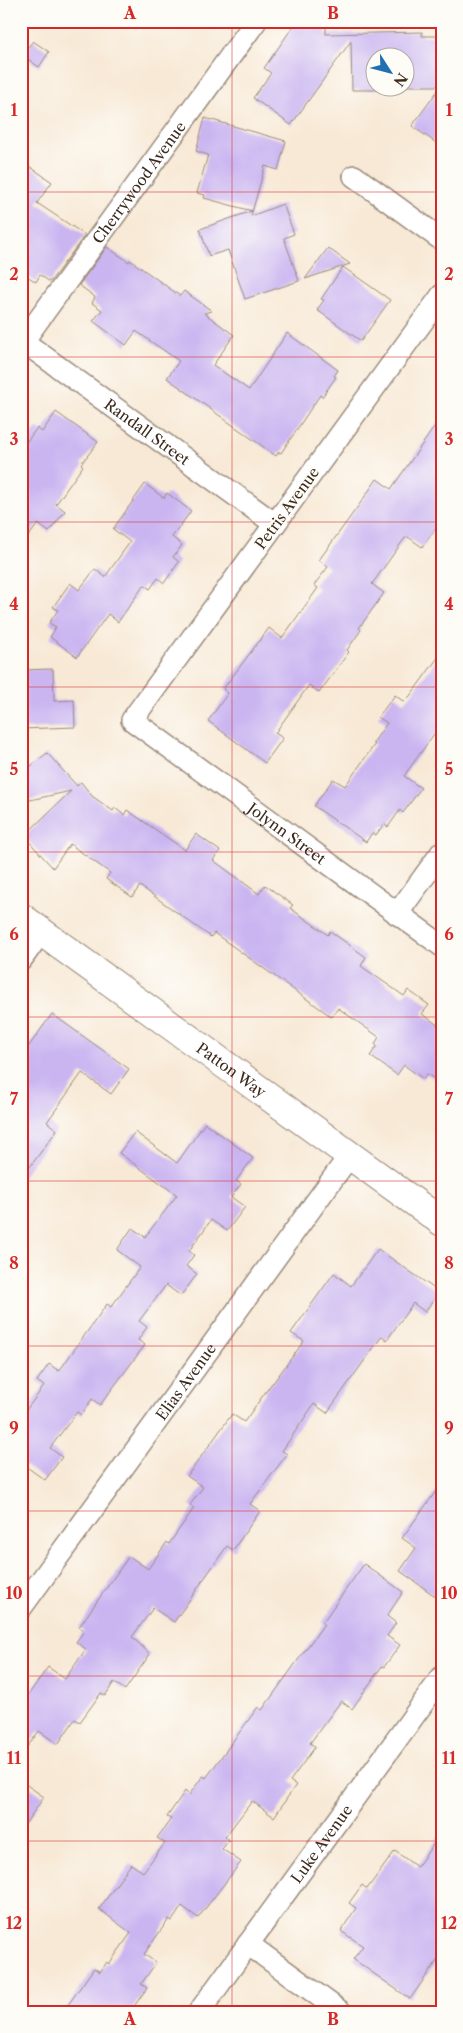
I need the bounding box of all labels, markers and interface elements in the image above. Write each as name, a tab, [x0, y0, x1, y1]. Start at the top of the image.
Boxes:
text: A	[123, 3, 137, 23]
text: B	[327, 3, 339, 23]
north arrow	[366, 48, 416, 98]
text: N	[390, 69, 411, 90]
text: 1	[10, 100, 18, 120]
text: 1	[445, 100, 453, 120]
street label: Cherrywood Avenue	[88, 117, 190, 247]
text: 2	[9, 264, 19, 284]
text: 2	[444, 264, 454, 284]
street label: Randall Street	[101, 394, 194, 469]
text: 3	[9, 429, 19, 449]
text: 3	[444, 429, 454, 449]
street label: Petris Avenue	[251, 463, 323, 553]
text: 4	[9, 594, 19, 614]
text: 4	[444, 594, 454, 614]
text: 5	[10, 759, 19, 779]
text: 5	[445, 759, 454, 779]
street label: Jolynn Street	[243, 797, 331, 868]
text: 6	[9, 924, 19, 944]
text: 6	[444, 924, 454, 944]
street label: Patton Way	[193, 1038, 271, 1101]
text: 7	[10, 1089, 19, 1109]
text: 7	[445, 1089, 454, 1109]
text: 8	[9, 1253, 19, 1273]
text: 8	[444, 1253, 454, 1273]
street label: Elias Avenue	[151, 1339, 220, 1424]
text: 9	[9, 1418, 19, 1438]
text: 9	[444, 1418, 454, 1438]
text: 10	[5, 1583, 23, 1603]
text: 10	[440, 1583, 458, 1603]
text: 11	[7, 1748, 22, 1768]
text: 11	[442, 1748, 457, 1768]
street label: Luke Avenue	[286, 1801, 356, 1887]
text: 12	[6, 1913, 22, 1933]
text: 12	[441, 1913, 457, 1933]
text: A	[123, 2009, 137, 2029]
text: B	[327, 2009, 339, 2029]

